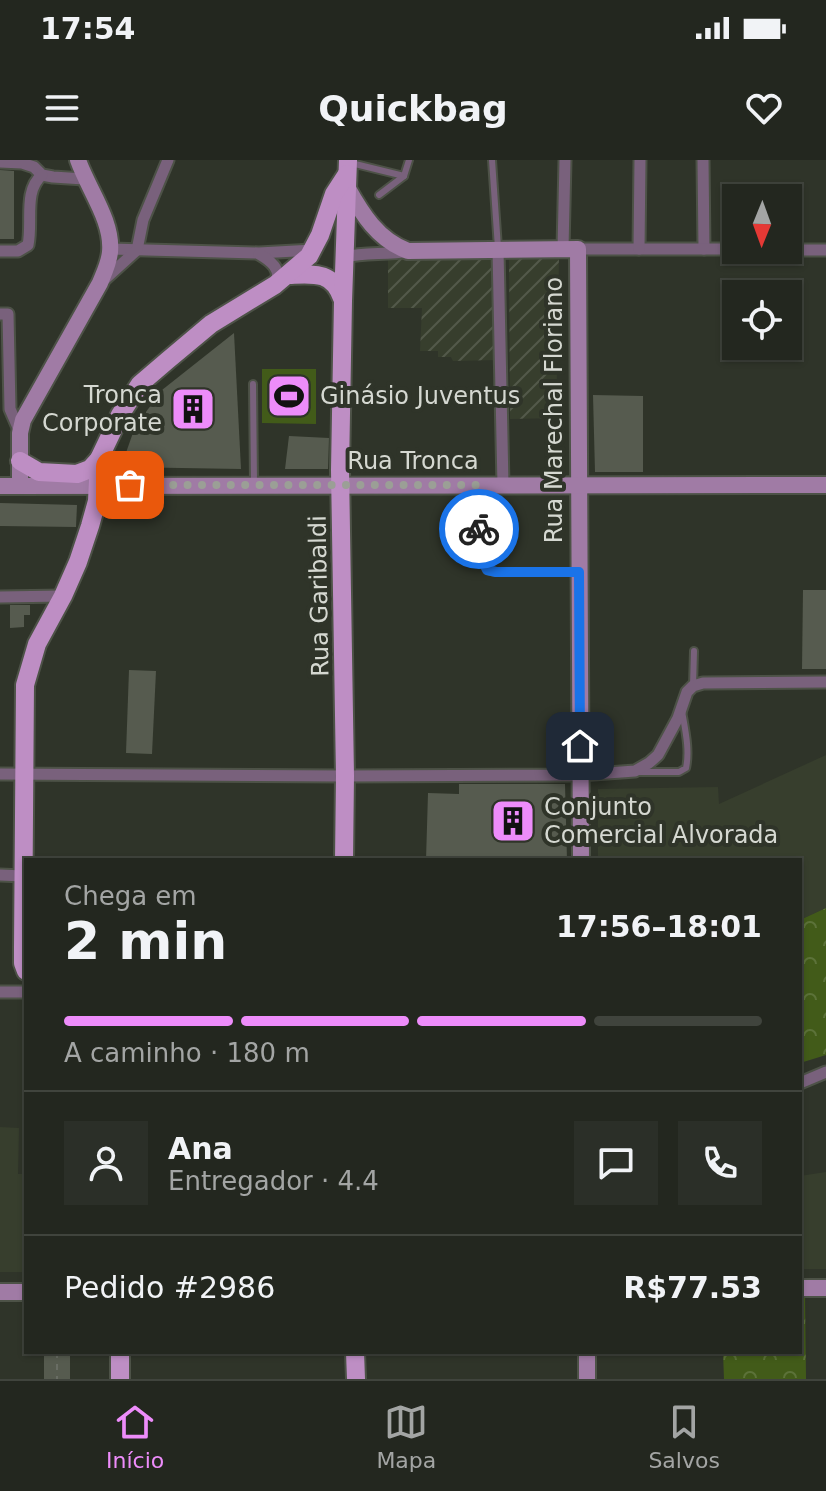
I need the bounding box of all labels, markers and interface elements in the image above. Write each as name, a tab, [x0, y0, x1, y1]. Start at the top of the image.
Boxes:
text: 17:54	[40, 11, 136, 46]
icon: menu	[40, 86, 84, 130]
icon: heart	[742, 86, 786, 130]
text: Quickbag	[318, 88, 508, 129]
north arrow	[722, 184, 802, 264]
map controls	[722, 184, 802, 360]
street label: Rua Marechal Floriano	[540, 277, 568, 543]
button: locate	[722, 280, 802, 360]
sports icon: Ginásio Juventus	[265, 372, 313, 420]
place label: Tronca Corporate	[42, 381, 162, 437]
place label: Ginásio Juventus	[320, 382, 520, 410]
building icon: Tronca Corporate	[169, 385, 217, 433]
street label: Rua Tronca	[347, 447, 479, 475]
pin	[96, 451, 164, 519]
icon: bag	[108, 463, 152, 507]
courier	[439, 489, 519, 569]
icon: bike	[457, 507, 501, 551]
street label: Rua Garibaldi	[304, 515, 334, 677]
pin	[546, 712, 614, 780]
icon: home	[558, 724, 602, 768]
place label: Conjunto Comercial Alvorada	[544, 793, 778, 849]
building icon: Conjunto Comercial Alvorada	[489, 797, 537, 845]
text: Chega em	[64, 881, 197, 911]
text: 17:56–18:01	[556, 909, 762, 944]
text: 2 min	[64, 911, 227, 971]
text: A caminho · 180 m	[64, 1038, 310, 1068]
button: person	[64, 1121, 148, 1205]
button: chat	[574, 1121, 658, 1205]
button: phone	[678, 1121, 762, 1205]
text: Ana	[168, 1131, 233, 1166]
text: Entregador · 4.4	[168, 1166, 379, 1196]
text: Pedido #2986	[64, 1270, 275, 1305]
text: R$77.53	[623, 1270, 762, 1305]
tab: Início	[106, 1400, 164, 1473]
tab: Mapa	[376, 1400, 436, 1473]
tab: Salvos	[648, 1400, 720, 1473]

